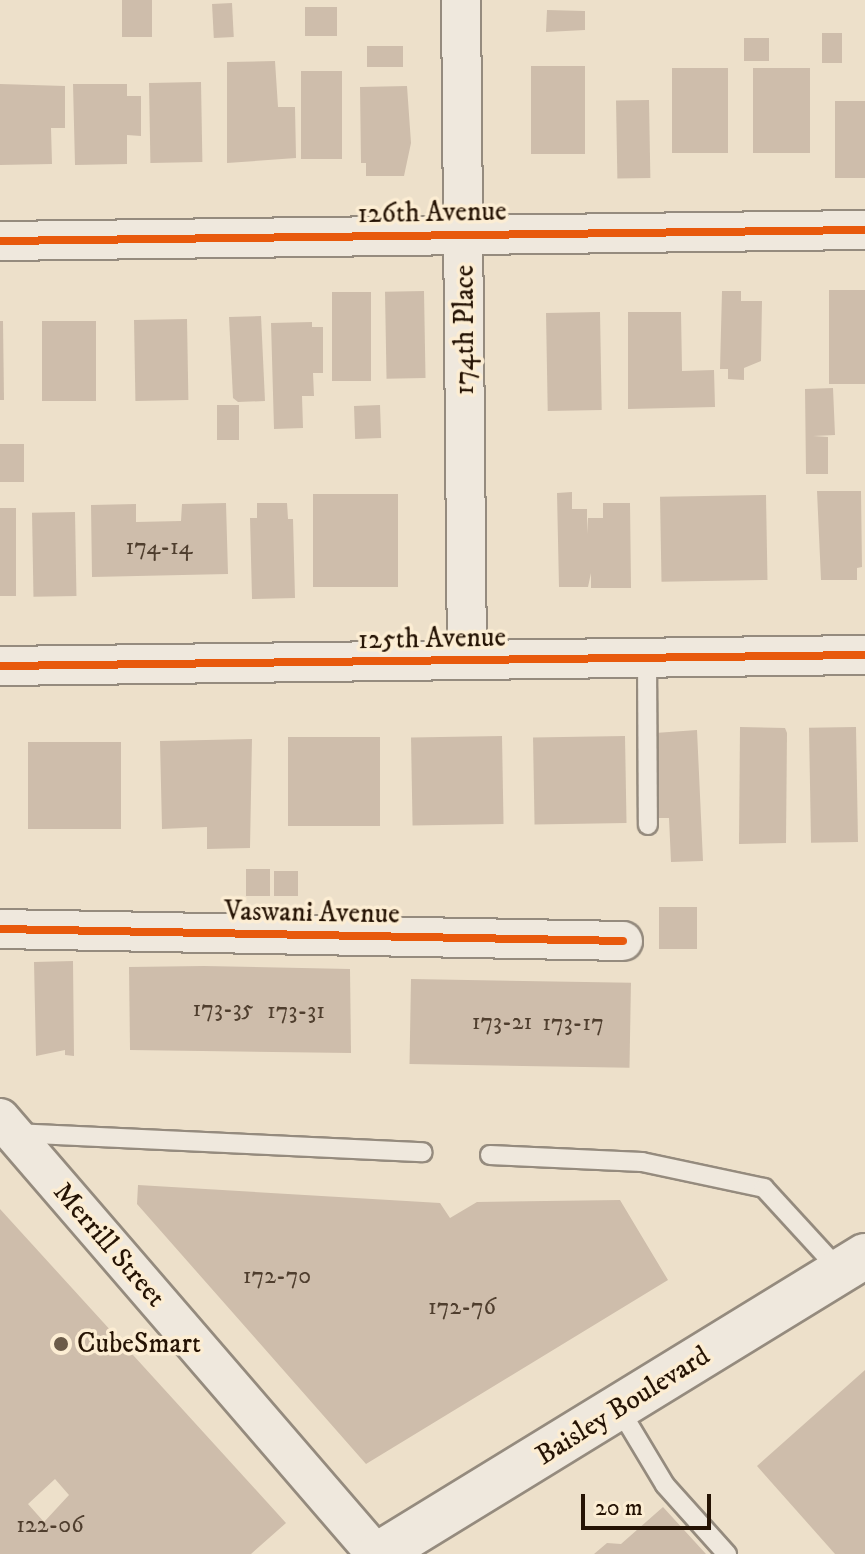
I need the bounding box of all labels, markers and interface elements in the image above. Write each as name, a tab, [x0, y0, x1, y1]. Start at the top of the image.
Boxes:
street label: 126th Avenue	[357, 195, 507, 231]
street label: 174th Place	[448, 265, 482, 395]
house number: 174-14	[125, 534, 193, 562]
street label: 125th Avenue	[358, 621, 506, 657]
street label: Vaswani Avenue	[224, 895, 400, 931]
house number: 173-35	[192, 996, 254, 1024]
house number: 173-31	[267, 998, 325, 1026]
house number: 173-21	[472, 1009, 532, 1037]
house number: 173-17	[542, 1010, 604, 1038]
street label: Merrill Street	[46, 1176, 172, 1314]
house number: 172-70	[243, 1263, 311, 1291]
house number: 172-76	[428, 1294, 496, 1322]
place label: CubeSmart	[77, 1327, 201, 1361]
marker: CubeSmart	[52, 1335, 70, 1353]
street label: Baisley Boulevard	[530, 1339, 716, 1473]
scale bar	[585, 1478, 715, 1528]
text: 20 m	[595, 1493, 643, 1523]
house number: 122-06	[16, 1512, 84, 1540]

